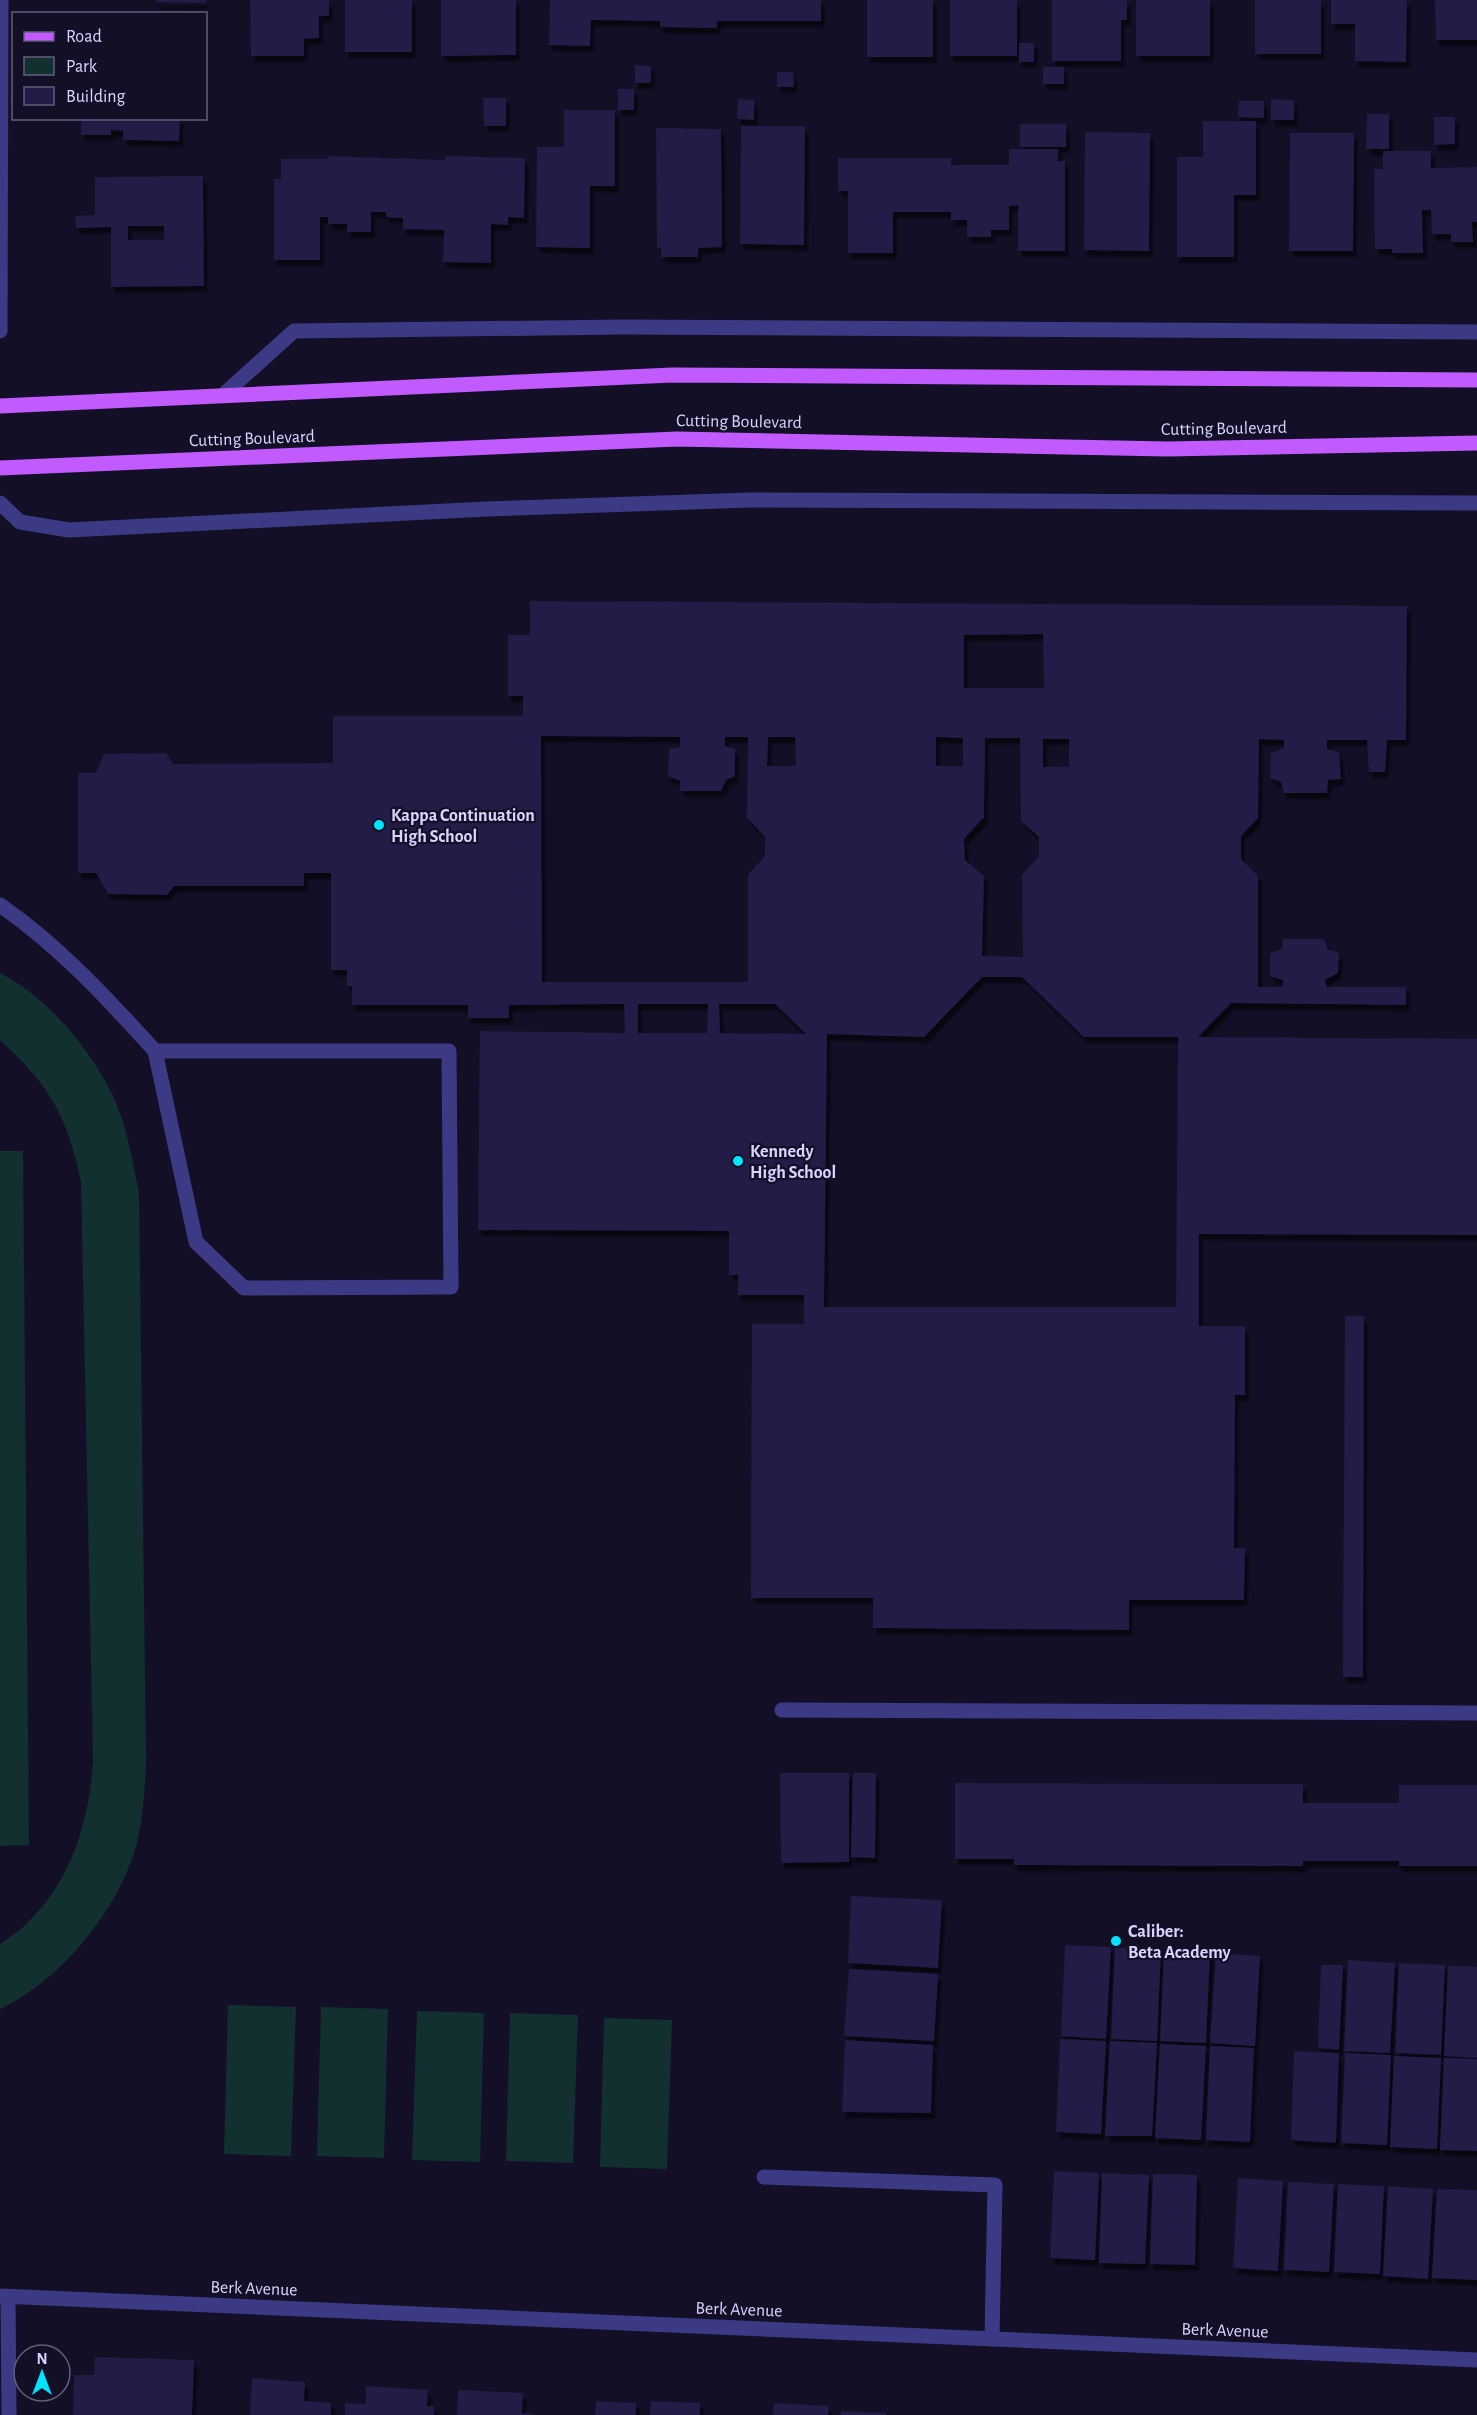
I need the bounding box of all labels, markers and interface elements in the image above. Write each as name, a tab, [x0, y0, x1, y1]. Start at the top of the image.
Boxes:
legend	[12, 12, 207, 120]
text: Road	[66, 28, 102, 46]
text: Park	[66, 58, 98, 76]
text: Building	[66, 88, 126, 106]
street label: Cutting Boulevard	[676, 412, 802, 432]
street label: Cutting Boulevard	[1161, 419, 1287, 439]
street label: Cutting Boulevard	[189, 428, 315, 450]
place label: Kappa Continuation High School	[391, 807, 535, 846]
marker: Kappa Continuation High School	[372, 818, 386, 832]
place label: Kennedy High School	[750, 1143, 836, 1182]
marker: Kennedy High School	[731, 1154, 745, 1168]
place label: Caliber: Beta Academy	[1128, 1923, 1231, 1962]
marker: Caliber: Beta Academy	[1109, 1934, 1123, 1948]
street label: Berk Avenue	[210, 2278, 298, 2300]
street label: Berk Avenue	[695, 2299, 783, 2321]
street label: Berk Avenue	[1181, 2320, 1269, 2342]
north arrow	[12, 2343, 72, 2403]
text: N	[36, 2351, 48, 2367]

